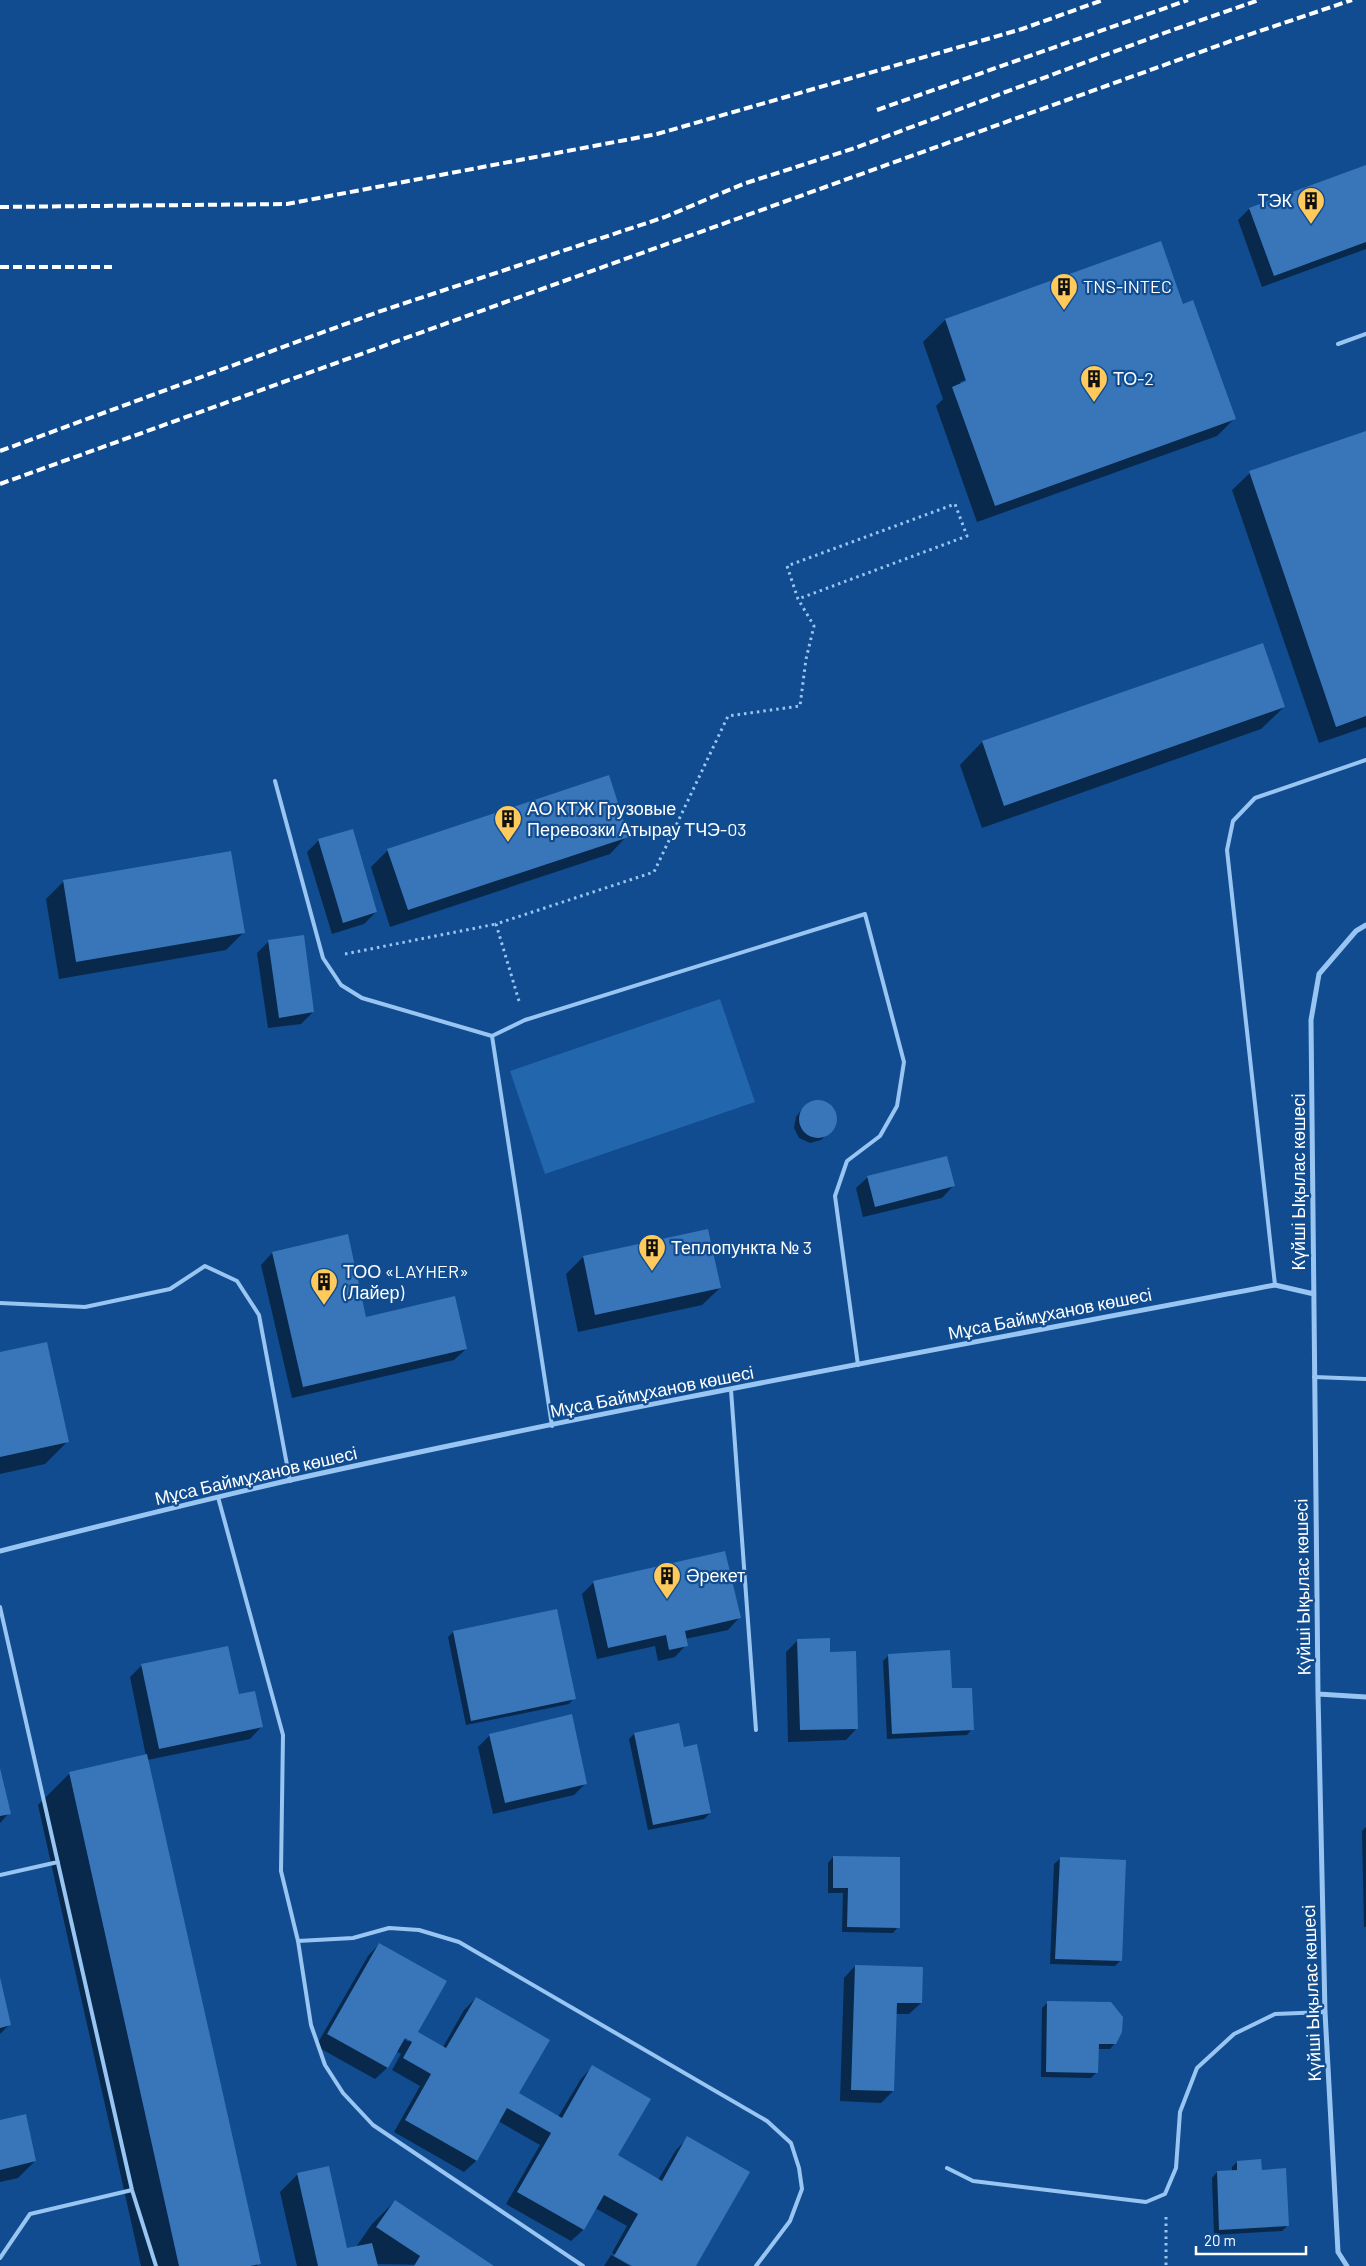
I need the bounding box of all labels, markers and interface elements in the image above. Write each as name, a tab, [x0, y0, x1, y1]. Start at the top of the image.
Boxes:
building icon: ТЭК	[1296, 186, 1326, 225]
place label: ТЭК	[1258, 189, 1293, 211]
building icon: TNS-INTEC	[1049, 272, 1079, 311]
place label: TNS-INTEC	[1083, 275, 1172, 297]
building icon: ТО-2	[1079, 364, 1109, 403]
place label: ТО-2	[1113, 367, 1154, 389]
place label: АО КТЖ Грузовые Перевозки Атырау ТЧЭ-03	[527, 797, 747, 840]
building icon: АО КТЖ Грузовые Перевозки Атырау ТЧЭ-03	[493, 804, 523, 843]
street label: Күйші Ықылас көшесі	[1287, 1094, 1309, 1270]
building icon: Теплопункта № 3	[637, 1233, 667, 1272]
place label: Теплопункта № 3	[671, 1236, 812, 1258]
place label: ТОО «LAYHER» (Лайер)	[342, 1260, 469, 1303]
building icon: ТОО «LAYHER» (Лайер)	[309, 1267, 339, 1306]
street label: Мұса Баймұханов көшесі	[946, 1282, 1154, 1344]
street label: Мұса Баймұханов көшесі	[548, 1360, 756, 1422]
street label: Мұса Баймұханов көшесі	[152, 1441, 359, 1509]
street label: Күйші Ықылас көшесі	[1289, 1498, 1315, 1676]
building icon: Әрекет	[652, 1561, 682, 1600]
place label: Әрекет	[686, 1564, 745, 1586]
street label: Күйші Ықылас көшесі	[1297, 1904, 1325, 2082]
scale bar	[1196, 2224, 1306, 2256]
text: 20 m	[1204, 2231, 1236, 2249]

